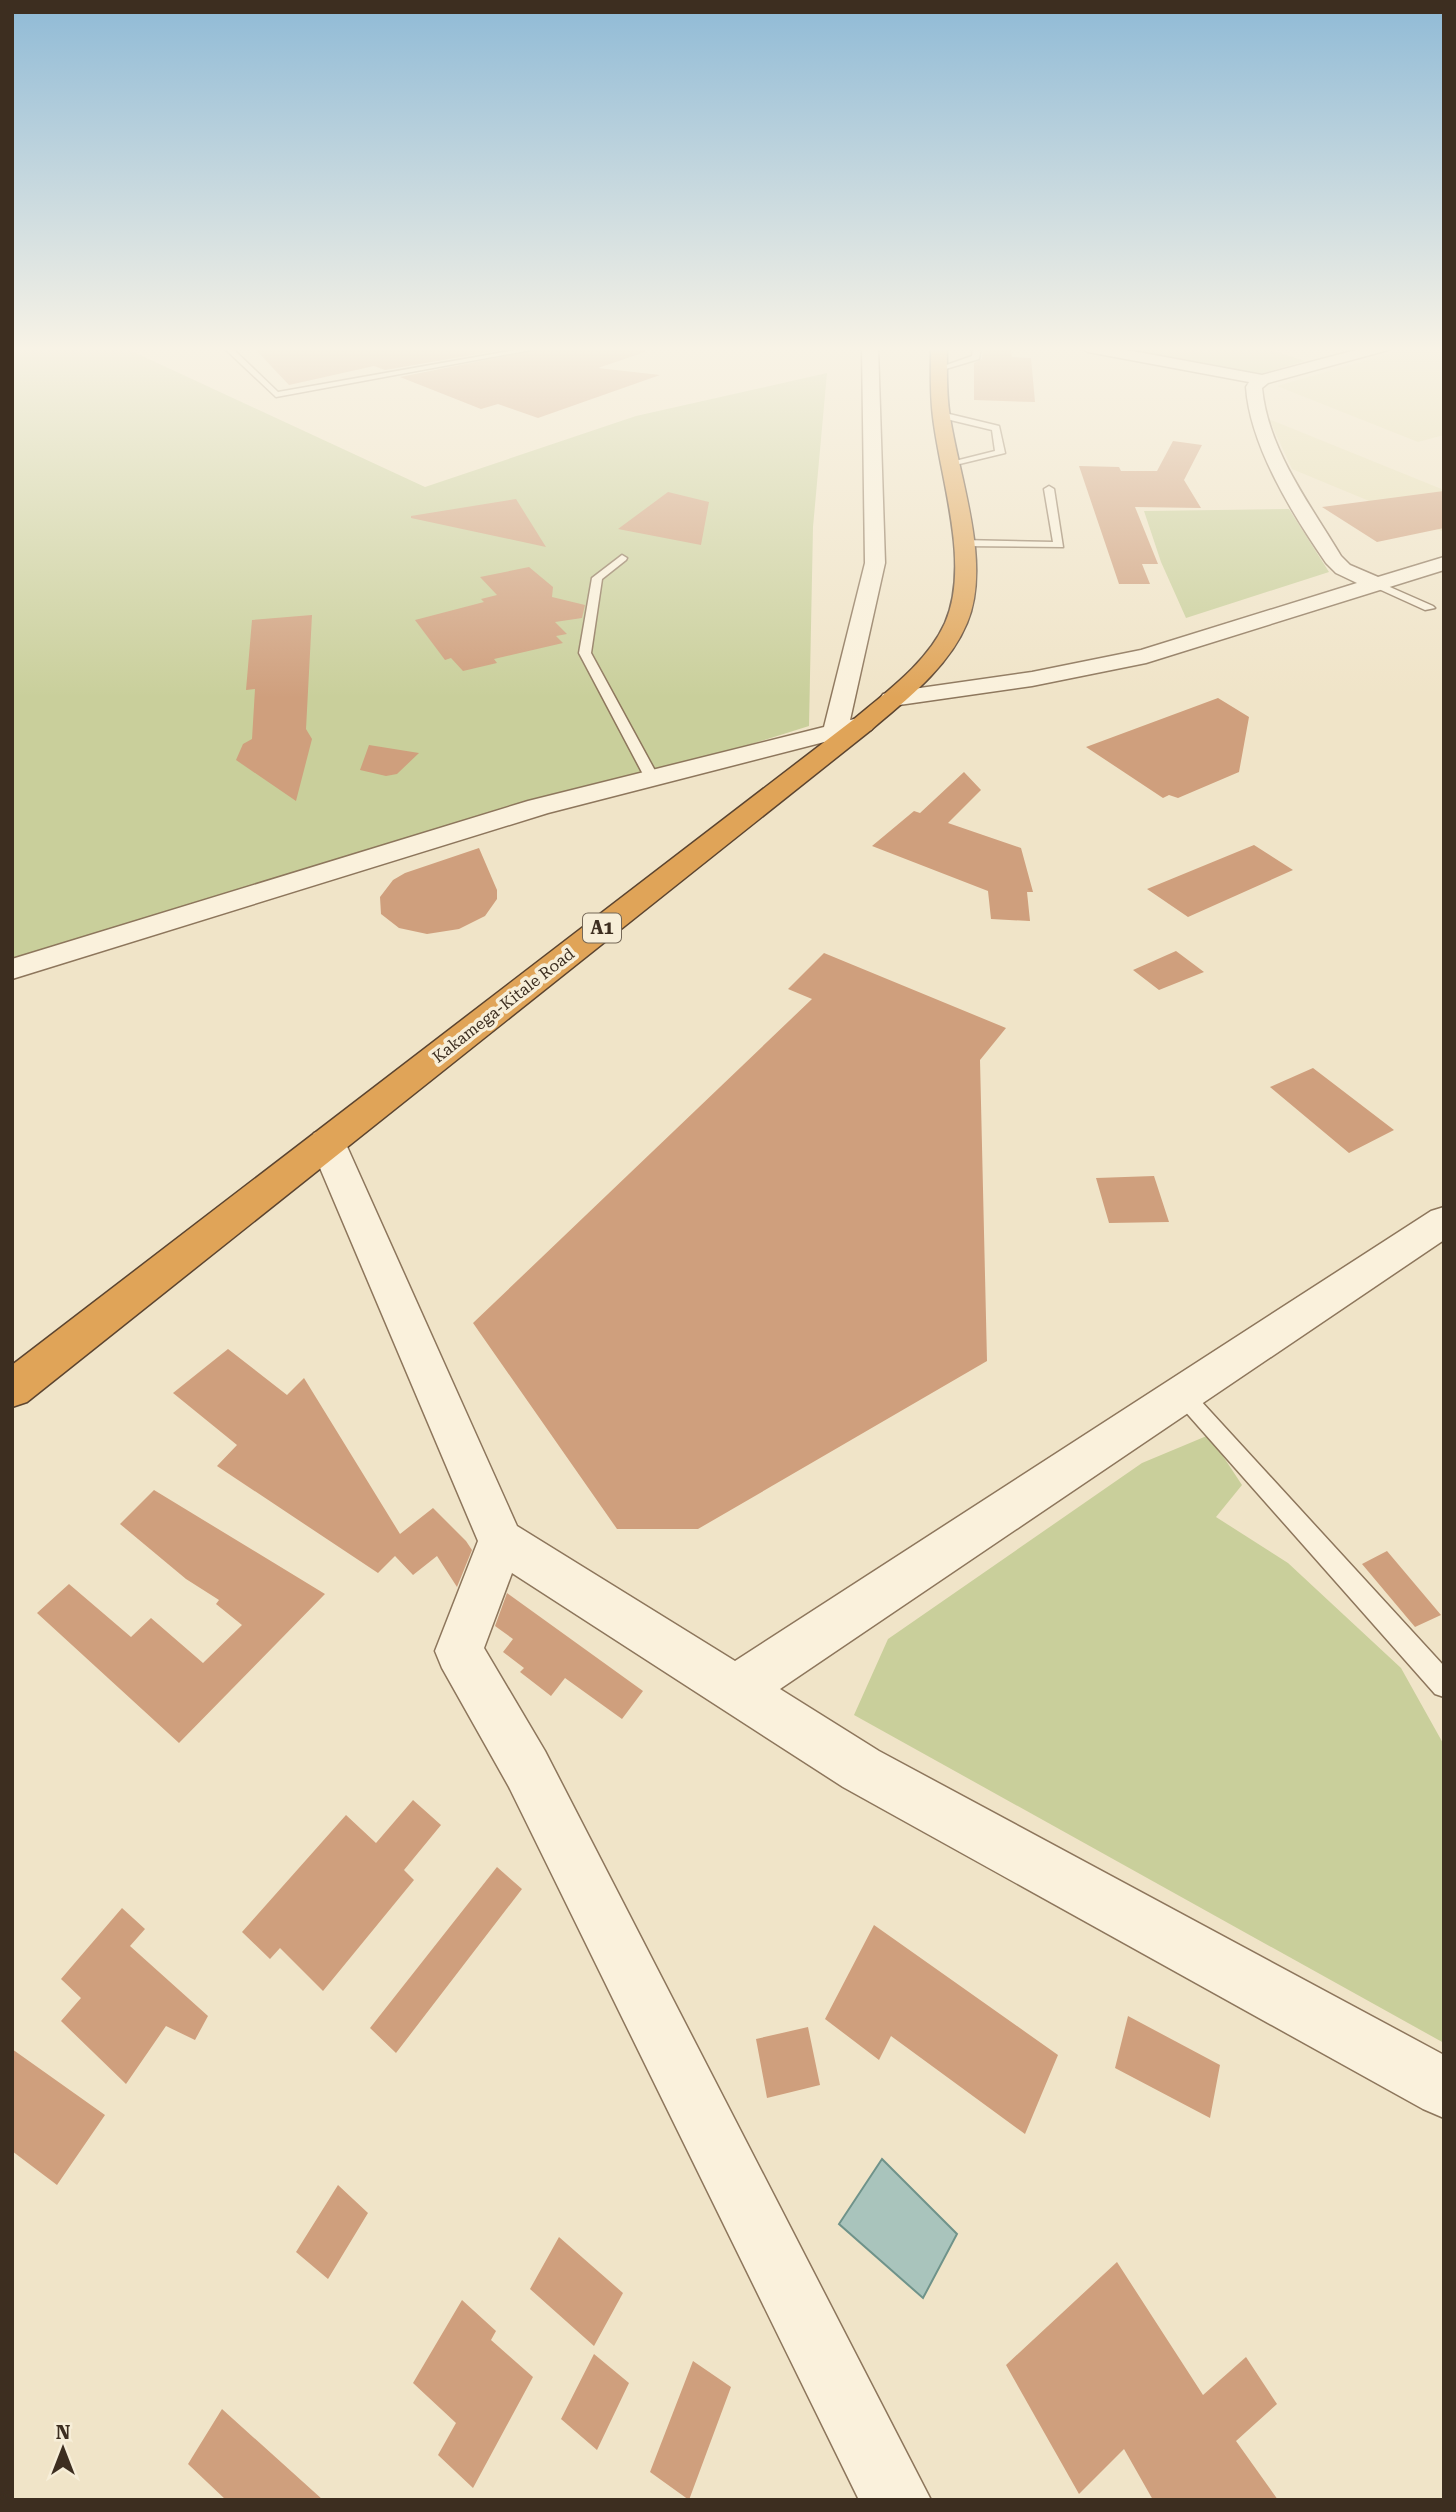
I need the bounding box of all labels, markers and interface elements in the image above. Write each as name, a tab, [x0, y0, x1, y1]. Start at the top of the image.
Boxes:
road number: A1	[583, 914, 621, 943]
street label: Kakamega-Kitale Road	[429, 944, 578, 1067]
north arrow	[28, 2414, 98, 2484]
text: N	[56, 2421, 71, 2444]

